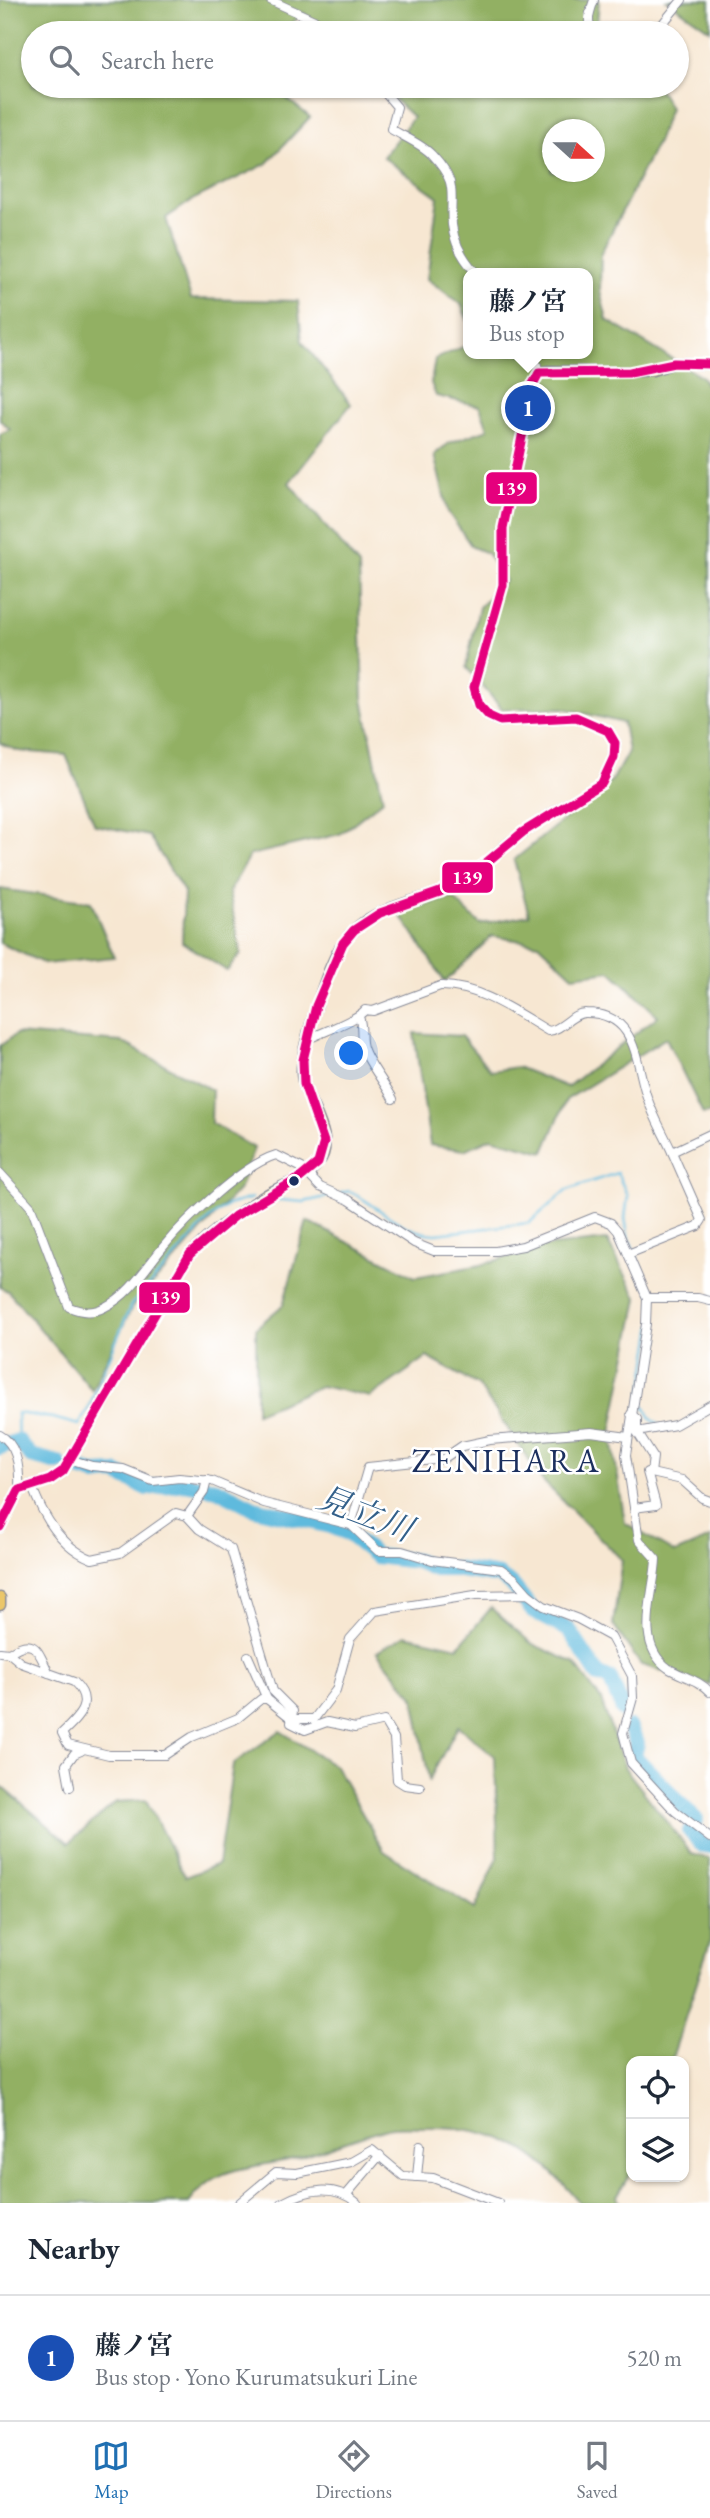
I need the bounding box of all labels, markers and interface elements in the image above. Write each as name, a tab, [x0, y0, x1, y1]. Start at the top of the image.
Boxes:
search box	[21, 21, 689, 98]
icon: search	[45, 41, 83, 79]
text: Search here	[101, 43, 214, 77]
north arrow	[542, 119, 605, 182]
popup	[463, 268, 593, 359]
text: 藤ノ宮	[489, 284, 567, 318]
text: Bus stop	[489, 318, 565, 348]
pin: 1	[505, 382, 551, 434]
line badge: 139	[485, 471, 538, 505]
text: 139	[496, 476, 526, 501]
line badge: 139	[441, 861, 494, 894]
text: 139	[452, 865, 482, 890]
your location	[334, 1036, 368, 1070]
unlabelled marker	[287, 1174, 301, 1188]
line badge: 139	[138, 1281, 191, 1314]
text: 139	[150, 1285, 180, 1310]
district label: ZENIHARA	[411, 1439, 601, 1482]
water label: 見立川	[311, 1475, 422, 1552]
map controls	[626, 2056, 689, 2182]
button: locate	[626, 2056, 689, 2119]
button: layers	[626, 2119, 689, 2182]
text: Nearby	[28, 2229, 120, 2268]
text: 藤ノ宮	[95, 2328, 173, 2362]
text: 1	[45, 2343, 57, 2373]
text: 520 m	[626, 2343, 682, 2373]
text: Bus stop · Yono Kurumatsukuri Line	[95, 2362, 417, 2392]
tab: Map	[92, 2437, 130, 2504]
tab: Directions	[315, 2437, 392, 2504]
tab: Saved	[577, 2437, 618, 2504]

